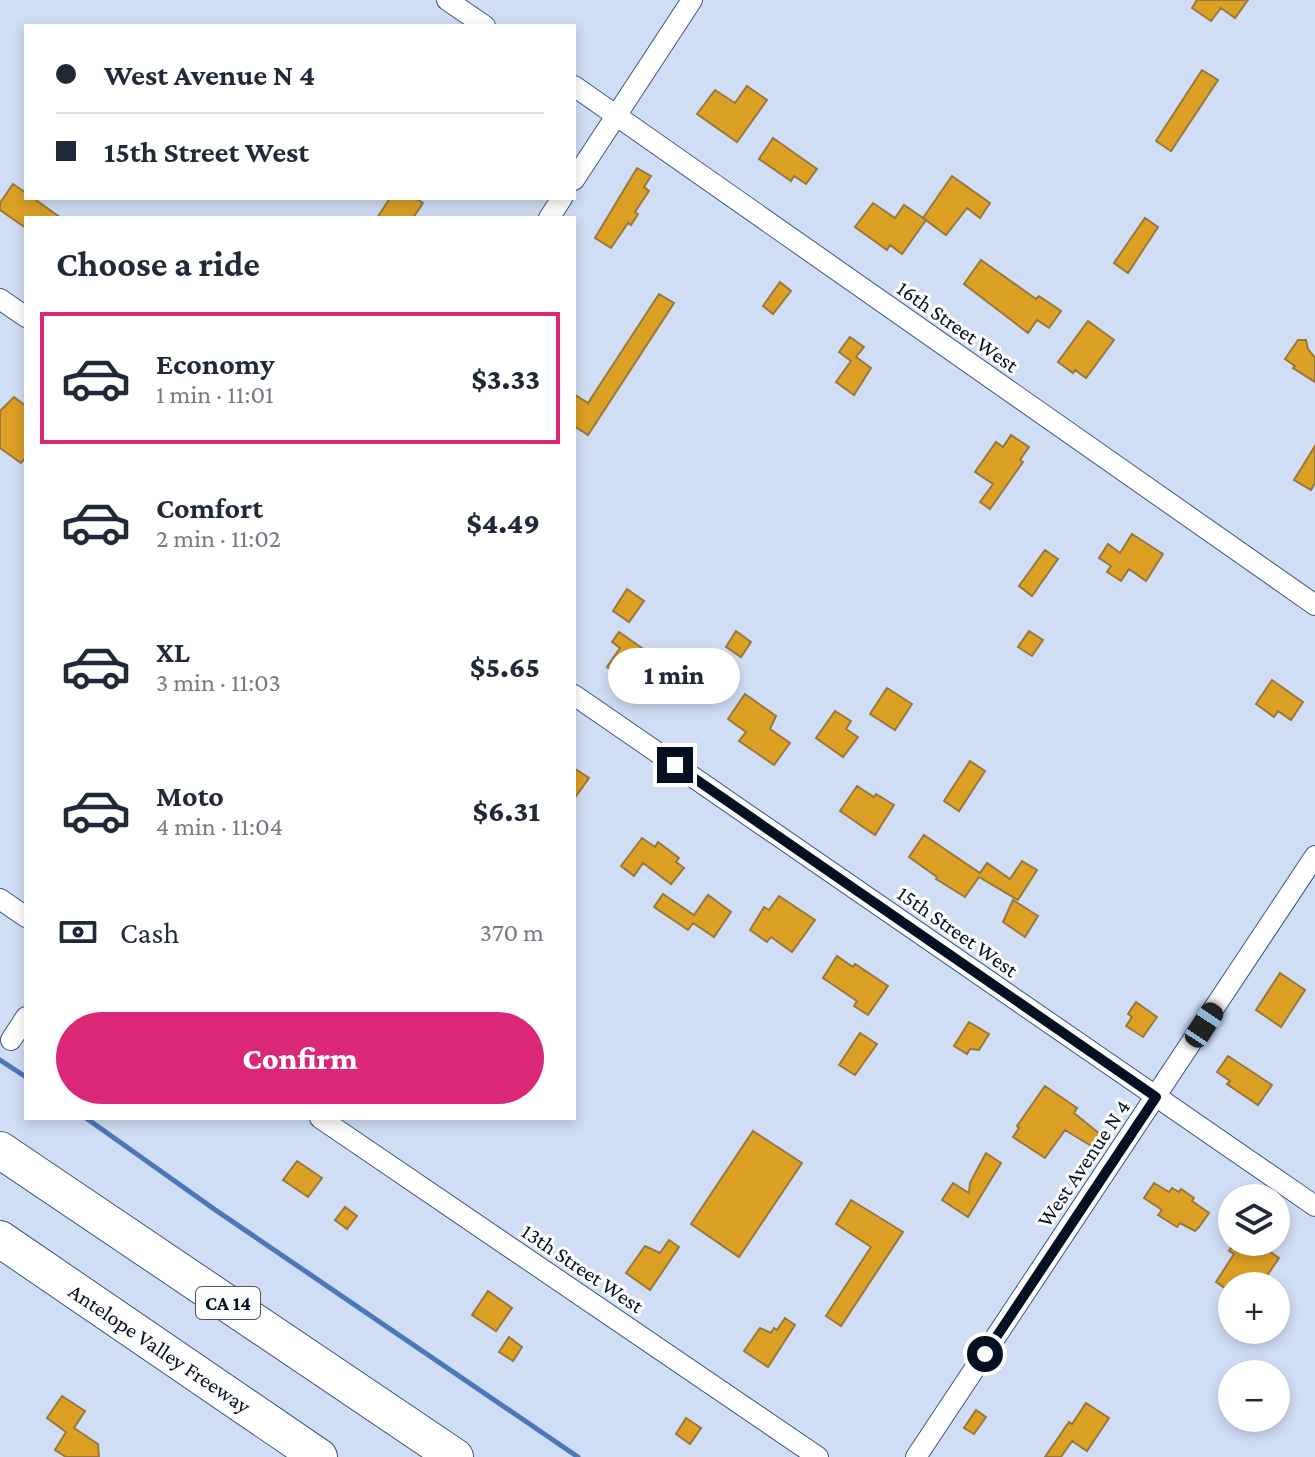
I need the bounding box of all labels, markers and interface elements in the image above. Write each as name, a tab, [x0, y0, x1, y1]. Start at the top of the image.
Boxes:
text: West Avenue N 4	[104, 58, 315, 91]
text: 15th Street West	[104, 135, 309, 168]
text: Choose a ride	[56, 244, 260, 284]
street label: 16th Street West	[892, 275, 1024, 378]
icon: car	[60, 342, 132, 414]
text: Economy	[156, 347, 275, 380]
text: $3.33	[471, 362, 540, 395]
text: 1 min · 11:01	[156, 380, 274, 409]
icon: car	[60, 486, 132, 558]
text: Comfort	[156, 491, 263, 524]
text: $4.49	[466, 506, 540, 539]
text: 2 min · 11:02	[156, 524, 281, 553]
icon: car	[60, 630, 132, 702]
text: XL	[156, 635, 190, 668]
callout: 1 min	[609, 649, 741, 705]
text: $5.65	[470, 650, 540, 683]
text: 1 min	[644, 661, 704, 690]
text: 3 min · 11:03	[156, 668, 281, 697]
route end	[657, 747, 693, 783]
icon: car	[60, 774, 132, 846]
text: Moto	[156, 779, 224, 812]
text: $6.31	[473, 794, 540, 827]
text: 4 min · 11:04	[156, 812, 283, 841]
street label: 15th Street West	[893, 881, 1023, 983]
icon: cash	[56, 910, 100, 954]
text: Cash	[120, 916, 179, 949]
text: 370 m	[480, 918, 544, 947]
car	[1181, 998, 1227, 1052]
button: Confirm	[56, 1012, 544, 1104]
street label: West Avenue N 4	[1032, 1095, 1135, 1232]
map controls	[1218, 1184, 1290, 1432]
button: layers	[1218, 1184, 1290, 1256]
street label: 13th Street West	[517, 1218, 649, 1319]
button: +	[1218, 1272, 1290, 1344]
street label: Antelope Valley Freeway	[64, 1278, 256, 1419]
road number: CA 14	[196, 1287, 260, 1319]
route start	[967, 1336, 1003, 1372]
button: −	[1218, 1360, 1290, 1432]

